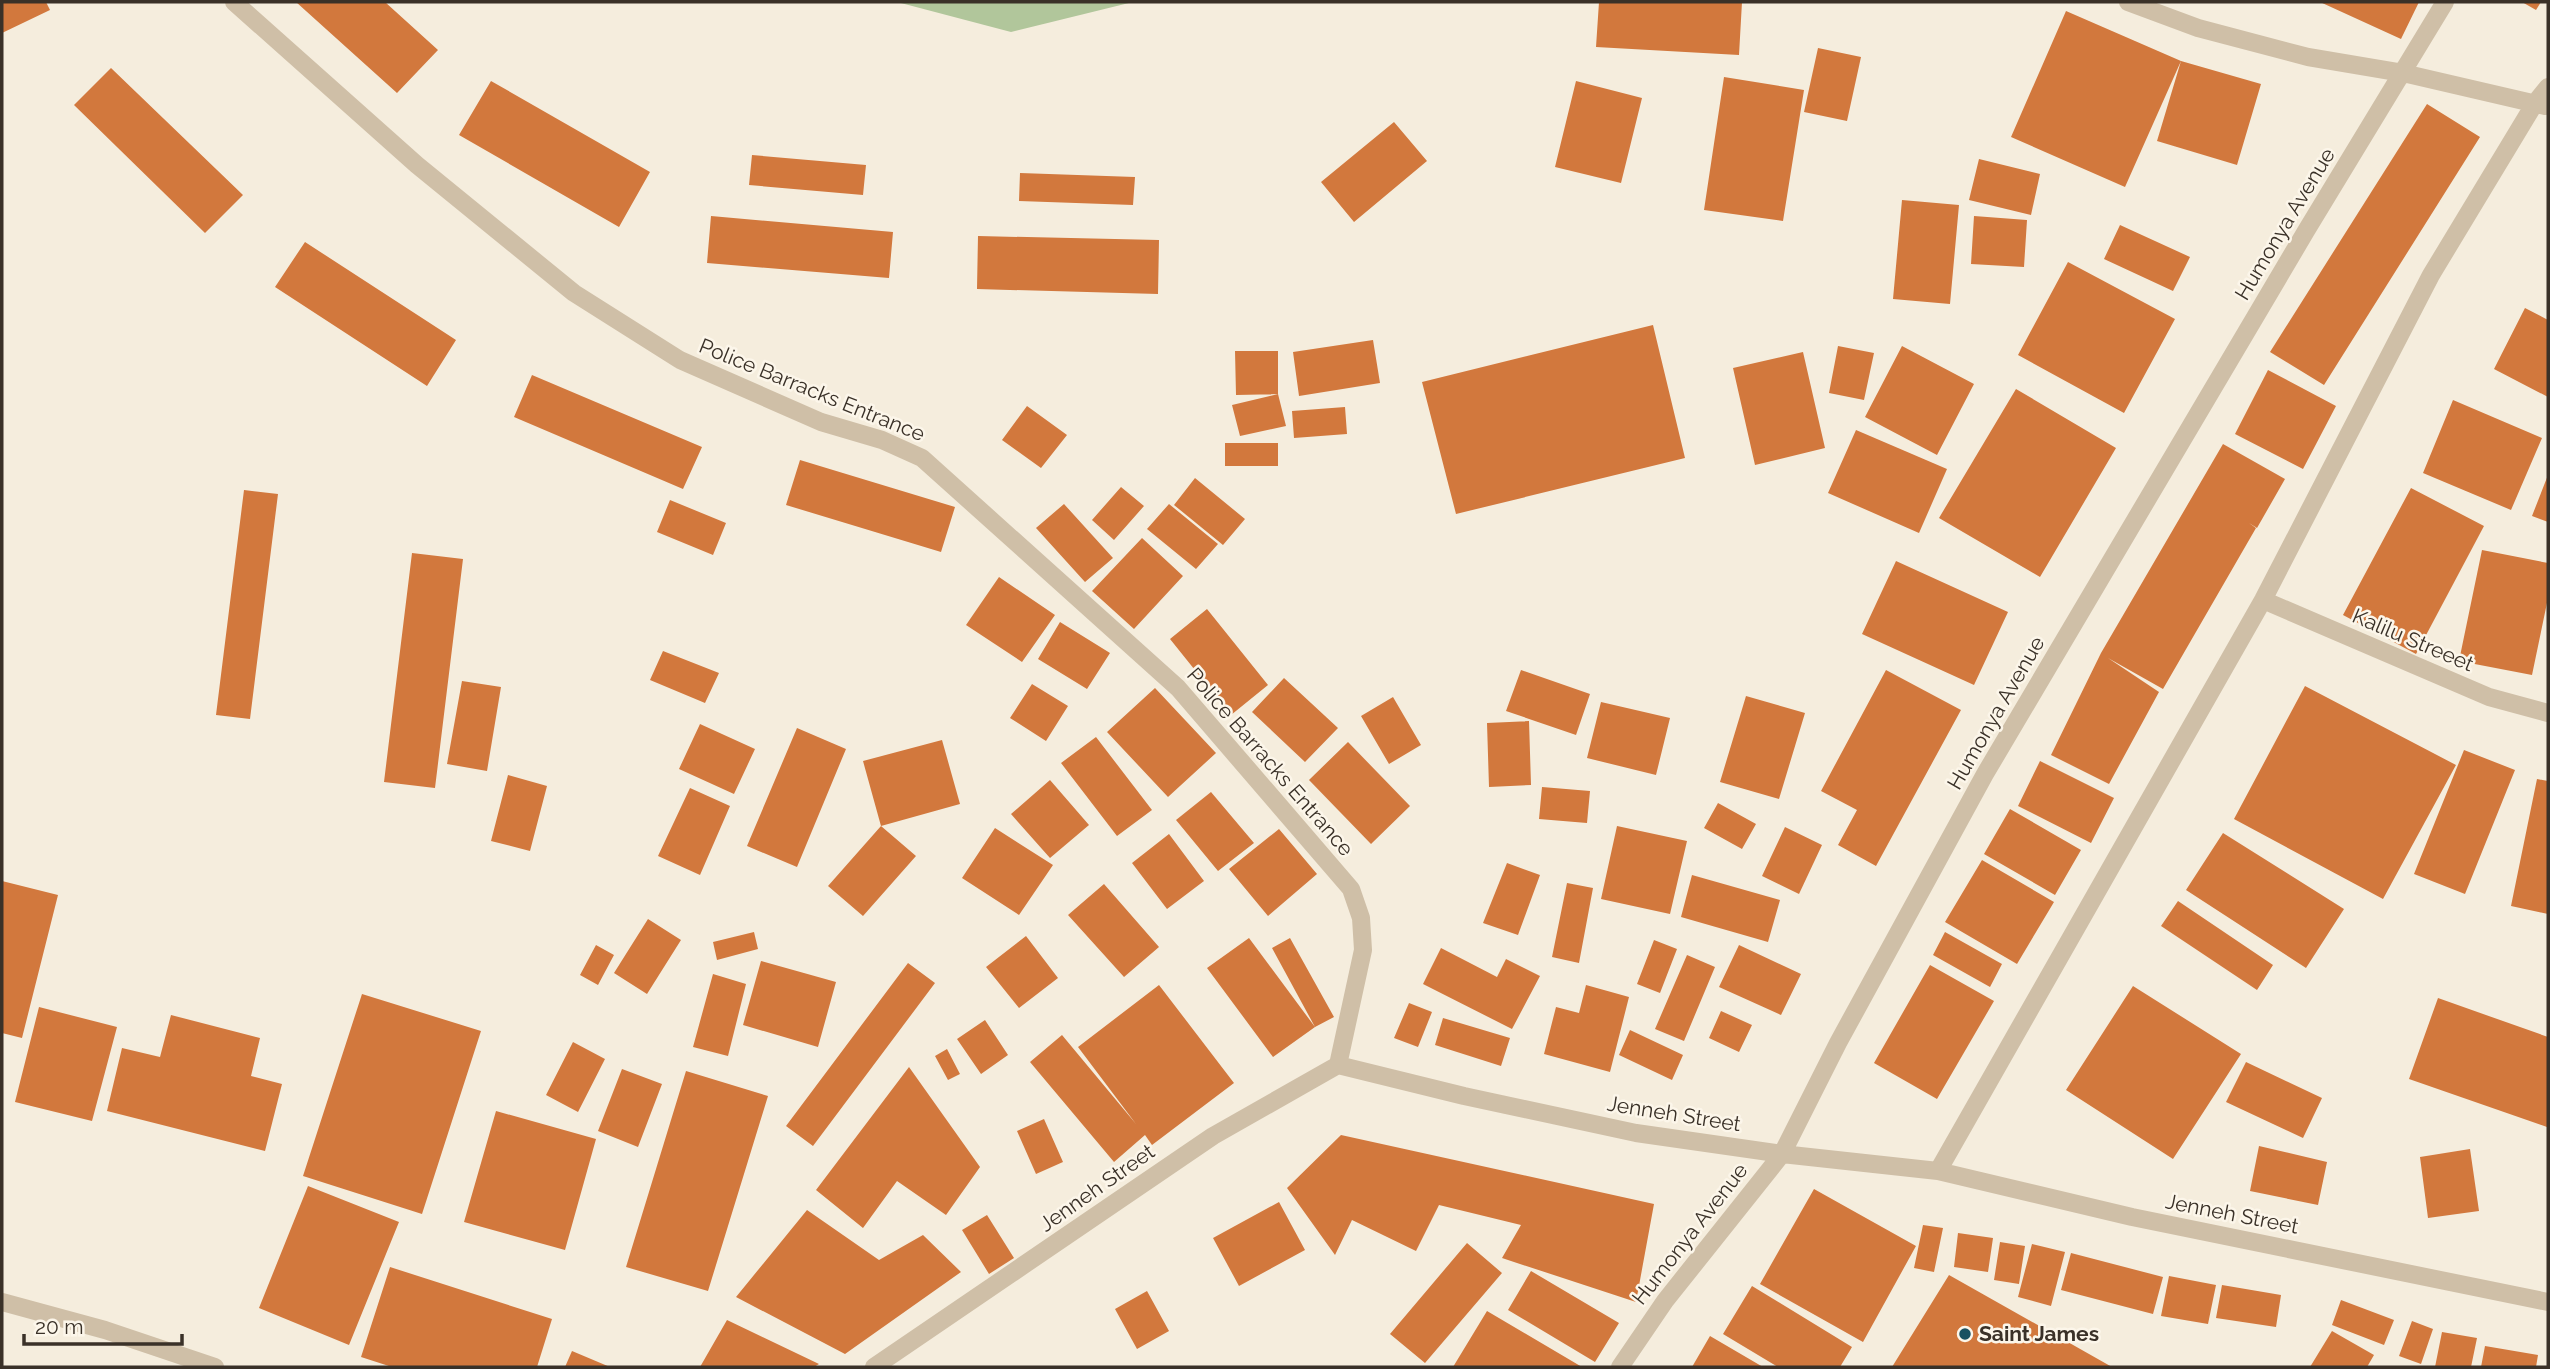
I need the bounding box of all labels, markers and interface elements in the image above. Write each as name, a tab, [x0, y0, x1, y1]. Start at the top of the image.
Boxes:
street label: Humonya Avenue	[2229, 143, 2340, 304]
street label: Police Barracks Entrance	[696, 333, 929, 446]
street label: Kalilu Streeet	[2349, 603, 2478, 676]
street label: Humonya Avenue	[1942, 632, 2050, 794]
street label: Police Barracks Entrance	[1182, 662, 1359, 861]
street label: Jenneh Street	[1606, 1091, 1743, 1136]
street label: Jenneh Street	[1034, 1139, 1159, 1237]
street label: Humonya Avenue	[1627, 1158, 1753, 1309]
street label: Jenneh Street	[2164, 1188, 2301, 1239]
scale bar	[24, 1302, 182, 1346]
text: 20 m	[35, 1314, 83, 1339]
place label: Saint James	[1979, 1321, 2099, 1346]
marker: Saint James	[1957, 1326, 1973, 1342]

